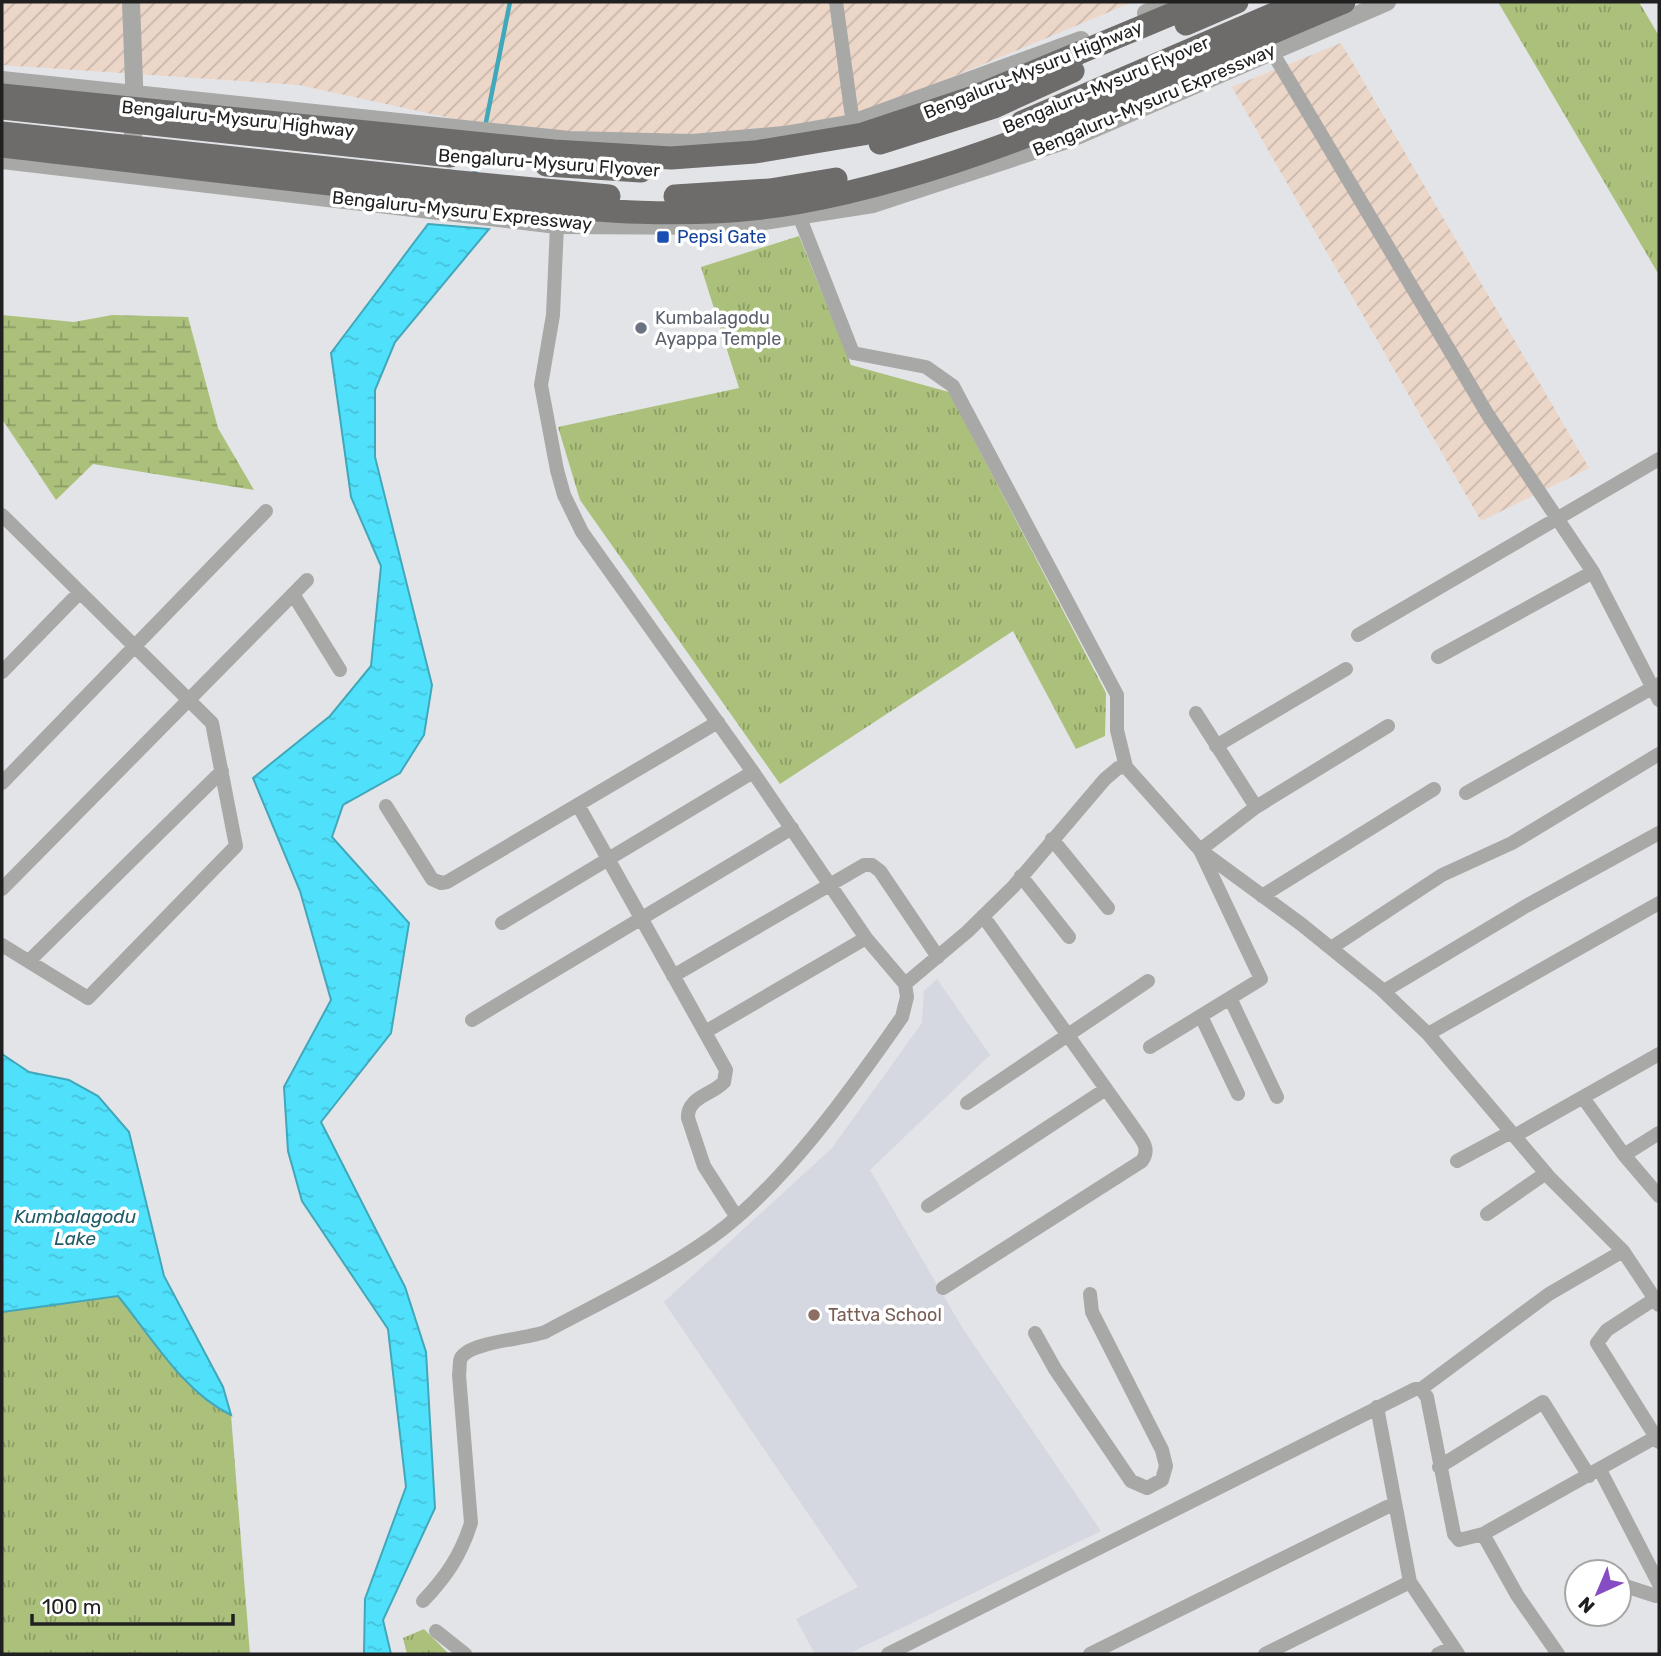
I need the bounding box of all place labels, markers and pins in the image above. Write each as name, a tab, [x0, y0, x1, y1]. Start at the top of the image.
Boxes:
place label: Pepsi Gate	[677, 226, 766, 248]
marker: Pepsi Gate	[655, 229, 671, 245]
place label: Kumbalagodu Ayappa Temple	[655, 307, 781, 350]
marker: Kumbalagodu Ayappa Temple	[633, 320, 649, 336]
place label: Tattva School	[828, 1304, 942, 1326]
marker: Tattva School	[806, 1307, 822, 1323]

